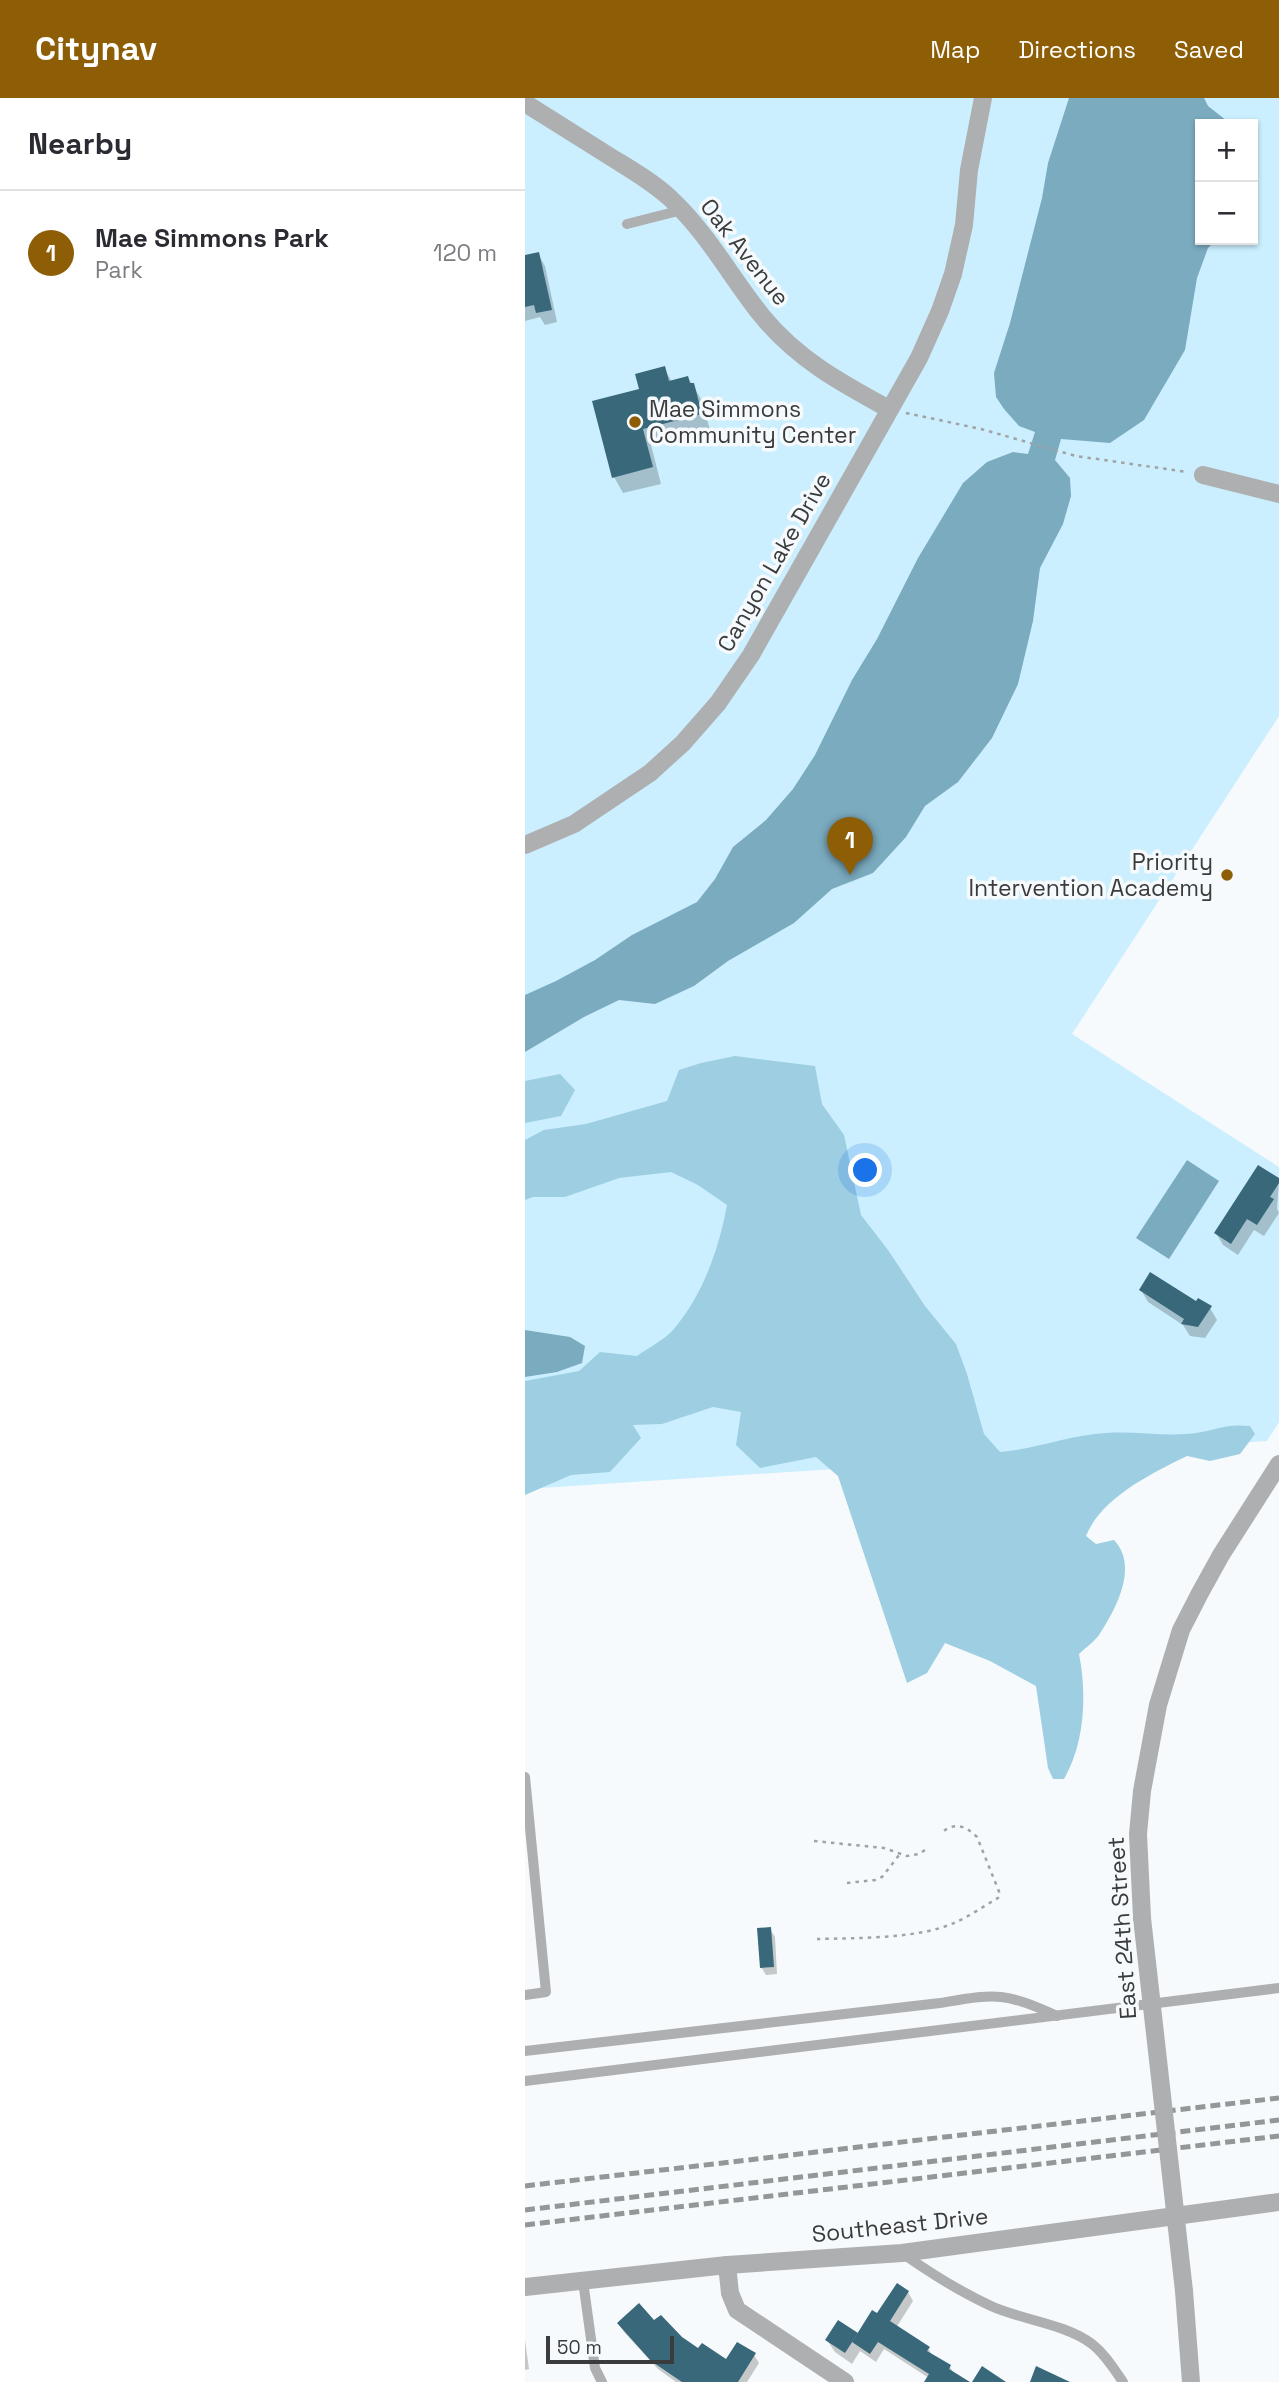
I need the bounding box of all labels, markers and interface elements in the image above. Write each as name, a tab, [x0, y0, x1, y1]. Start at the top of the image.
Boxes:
text: Citynav	[35, 28, 157, 70]
text: Map	[930, 34, 980, 65]
text: Directions	[1018, 34, 1136, 65]
text: Saved	[1174, 34, 1244, 65]
map controls	[1195, 119, 1258, 245]
button: +	[1195, 119, 1258, 182]
text: Nearby	[28, 124, 132, 163]
button: −	[1195, 182, 1258, 245]
street label: Oak Avenue	[694, 192, 796, 312]
text: Mae Simmons Park	[95, 221, 329, 255]
text: 1	[46, 238, 56, 268]
text: 120 m	[433, 238, 497, 268]
text: Park	[95, 255, 143, 285]
place label: Mae Simmons Community Center	[649, 394, 856, 450]
marker: Mae Simmons Community Center	[627, 414, 643, 430]
street label: Canyon Lake Drive	[710, 467, 838, 657]
pin: 1	[827, 817, 873, 875]
place label: Priority Intervention Academy	[968, 847, 1213, 903]
marker: Priority Intervention Academy	[1219, 867, 1235, 883]
your location	[848, 1153, 882, 1187]
street label: East 24th Street	[1101, 1836, 1143, 2020]
street label: Southeast Drive	[810, 2201, 990, 2249]
scale bar	[546, 2333, 674, 2365]
text: 50 m	[557, 2335, 602, 2360]

